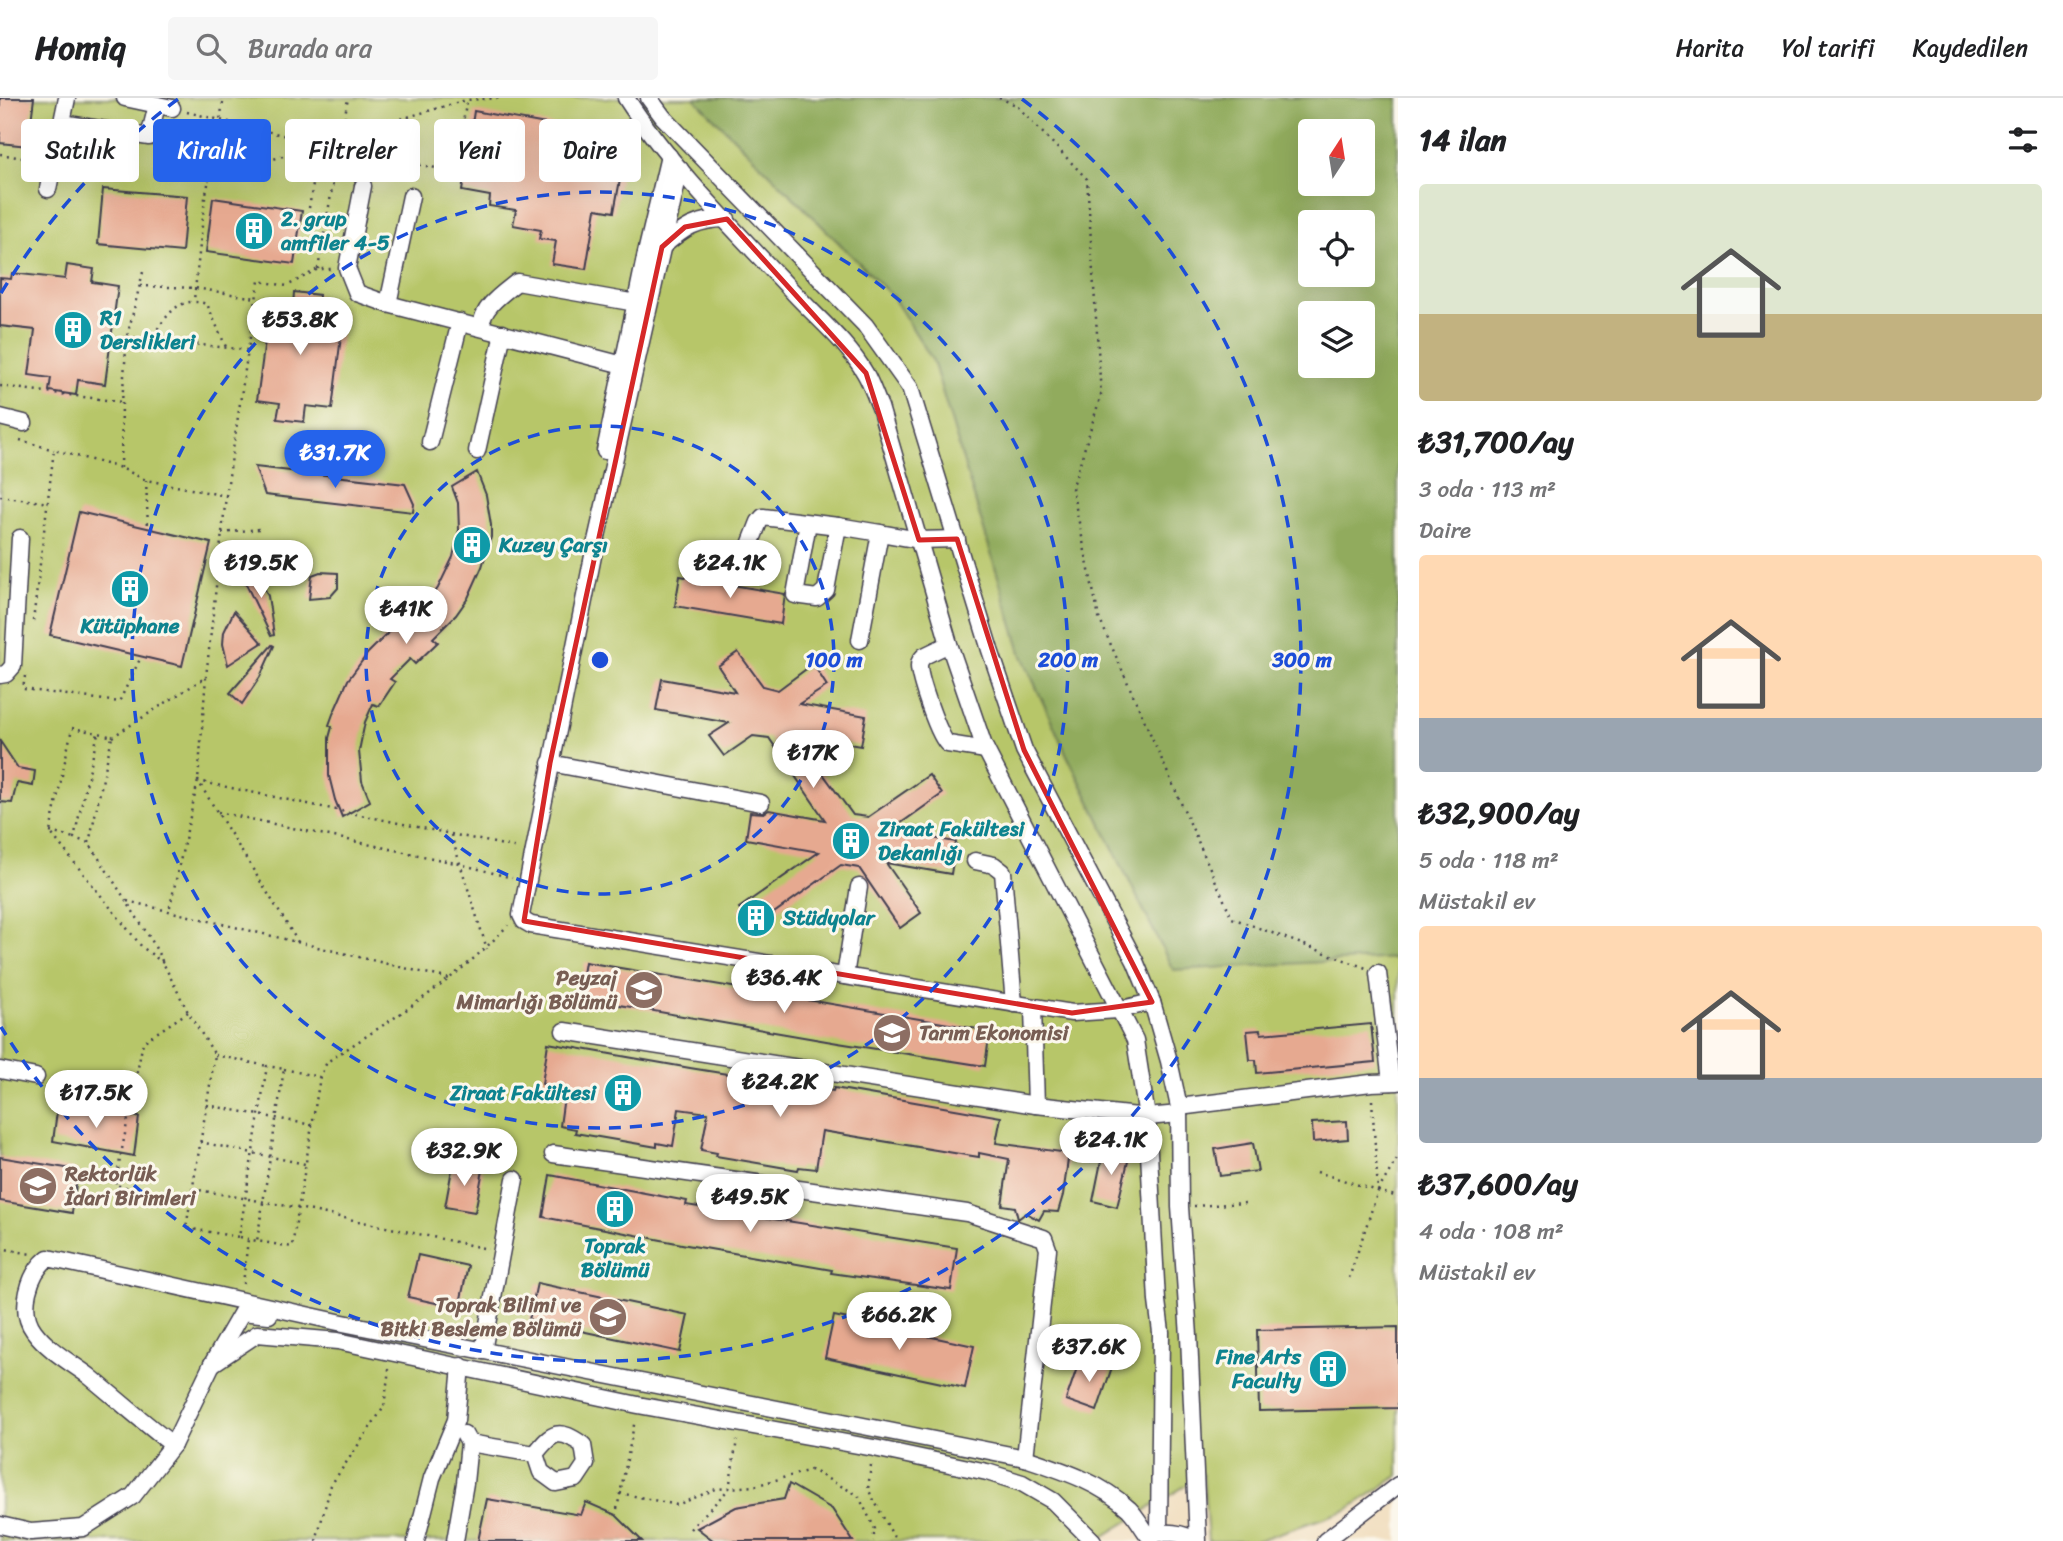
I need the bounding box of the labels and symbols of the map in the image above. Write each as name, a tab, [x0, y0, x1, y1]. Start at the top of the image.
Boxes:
north arrow	[1298, 119, 1376, 196]
place label: 2. grup amfiler 4-5	[280, 200, 390, 262]
building icon: 2. grup amfiler 4-5	[233, 210, 275, 252]
pin: ₺53.8K	[243, 298, 357, 357]
place label: R1 Derslikleri	[99, 299, 196, 361]
building icon: R1 Derslikleri	[52, 309, 94, 351]
pin: ₺31.7K	[278, 430, 392, 490]
building icon: Kuzey Çarşı	[451, 524, 493, 566]
place label: Kuzey Çarşı	[498, 526, 608, 564]
pin: ₺19.5K	[204, 540, 318, 600]
pin: ₺24.1K	[673, 540, 787, 600]
building icon: Kütüphane	[109, 568, 151, 610]
pin: ₺41K	[365, 587, 447, 646]
place label: Kütüphane	[79, 607, 180, 645]
text: 100 m	[805, 641, 863, 679]
text: 200 m	[1037, 641, 1099, 679]
text: 300 m	[1271, 641, 1333, 679]
centre of rings	[588, 648, 612, 672]
pin: ₺17K	[772, 730, 854, 790]
place label: Ziraat Fakültesi Dekanlığı	[877, 810, 1026, 872]
building icon: Ziraat Fakültesi Dekanlığı	[830, 820, 872, 862]
building icon: Stüdyolar	[735, 897, 777, 939]
place label: Stüdyolar	[782, 899, 877, 937]
pin: ₺36.4K	[727, 956, 841, 1015]
place label: Peyzaj Mimarlığı Bölümü	[456, 959, 619, 1021]
school or university icon: Peyzaj Mimarlığı Bölümü	[623, 969, 665, 1011]
school or university icon: Tarım Ekonomisi	[871, 1012, 913, 1054]
place label: Tarım Ekonomisi	[919, 1014, 1069, 1052]
pin: ₺24.2K	[723, 1060, 837, 1119]
pin: ₺17.5K	[39, 1070, 153, 1130]
building icon: Ziraat Fakültesi	[602, 1072, 644, 1114]
place label: Ziraat Fakültesi	[449, 1074, 597, 1112]
pin: ₺24.1K	[1054, 1118, 1168, 1177]
pin: ₺32.9K	[407, 1128, 521, 1188]
place label: Rektorlük İdari Birimleri	[64, 1155, 197, 1217]
school or university icon: Rektorlük İdari Birimleri	[17, 1165, 59, 1207]
pin: ₺49.5K	[693, 1174, 807, 1234]
building icon: Toprak Bölümü	[594, 1188, 636, 1230]
place label: Toprak Bölümü	[581, 1227, 650, 1289]
place label: Toprak Bilimi ve Bitki Besleme Bölümü	[380, 1286, 582, 1348]
pin: ₺66.2K	[842, 1292, 956, 1352]
school or university icon: Toprak Bilimi ve Bitki Besleme Bölümü	[587, 1296, 629, 1338]
pin: ₺37.6K	[1032, 1324, 1146, 1384]
place label: Fine Arts Faculty	[1215, 1338, 1302, 1400]
building icon: Fine Arts Faculty	[1307, 1348, 1349, 1390]

